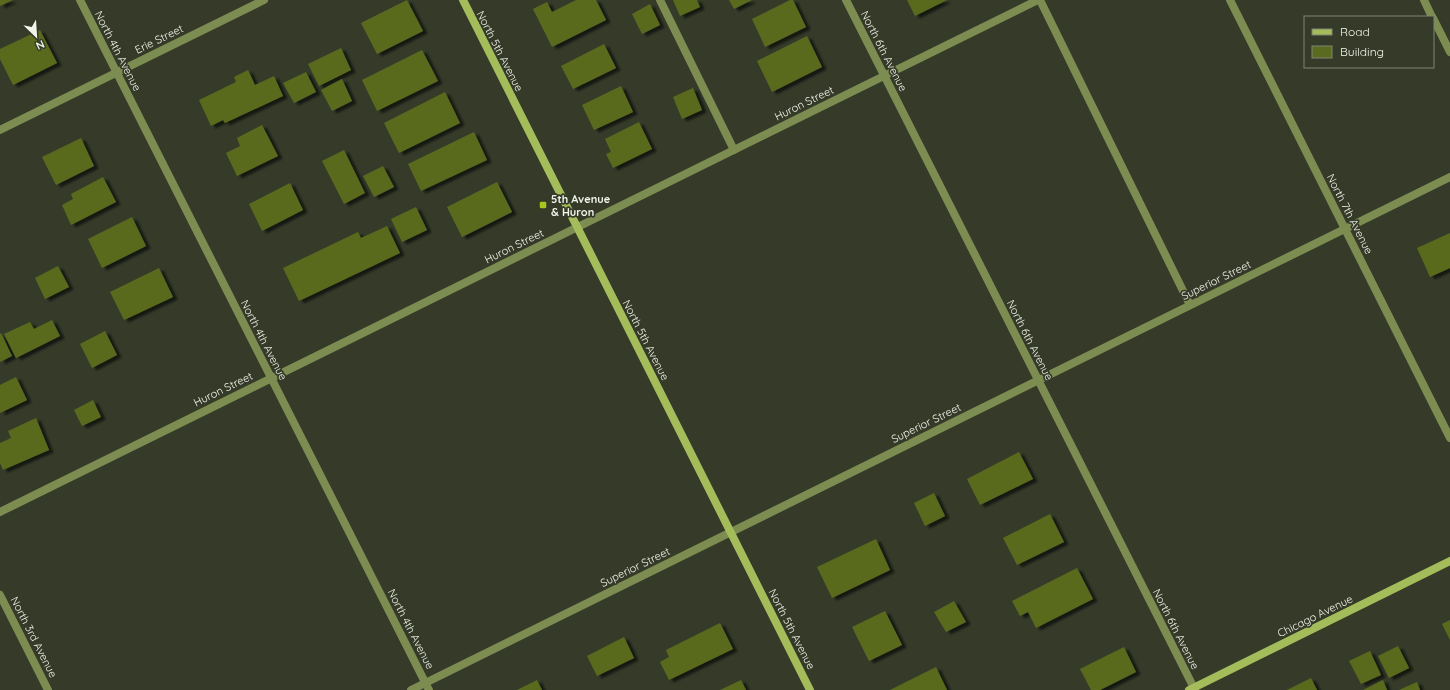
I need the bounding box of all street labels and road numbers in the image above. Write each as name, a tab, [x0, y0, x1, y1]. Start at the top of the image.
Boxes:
street label: North 4th Avenue	[92, 8, 144, 94]
street label: North 5th Avenue	[474, 8, 526, 94]
street label: North 6th Avenue	[858, 8, 910, 94]
street label: Erie Street	[133, 21, 186, 57]
street label: Huron Street	[772, 83, 836, 123]
street label: North 7th Avenue	[1324, 172, 1376, 256]
street label: Huron Street	[482, 226, 546, 266]
street label: Superior Street	[1179, 257, 1253, 303]
street label: North 4th Avenue	[238, 297, 290, 383]
street label: North 5th Avenue	[620, 297, 672, 383]
street label: North 6th Avenue	[1004, 297, 1056, 383]
street label: Huron Street	[191, 369, 255, 409]
street label: Superior Street	[889, 400, 963, 446]
street label: Superior Street	[598, 544, 672, 590]
street label: North 4th Avenue	[385, 586, 437, 672]
street label: North 5th Avenue	[766, 586, 818, 672]
street label: North 6th Avenue	[1150, 586, 1202, 672]
street label: Chicago Avenue	[1275, 592, 1355, 640]
street label: North 3rd Avenue	[8, 594, 60, 680]

